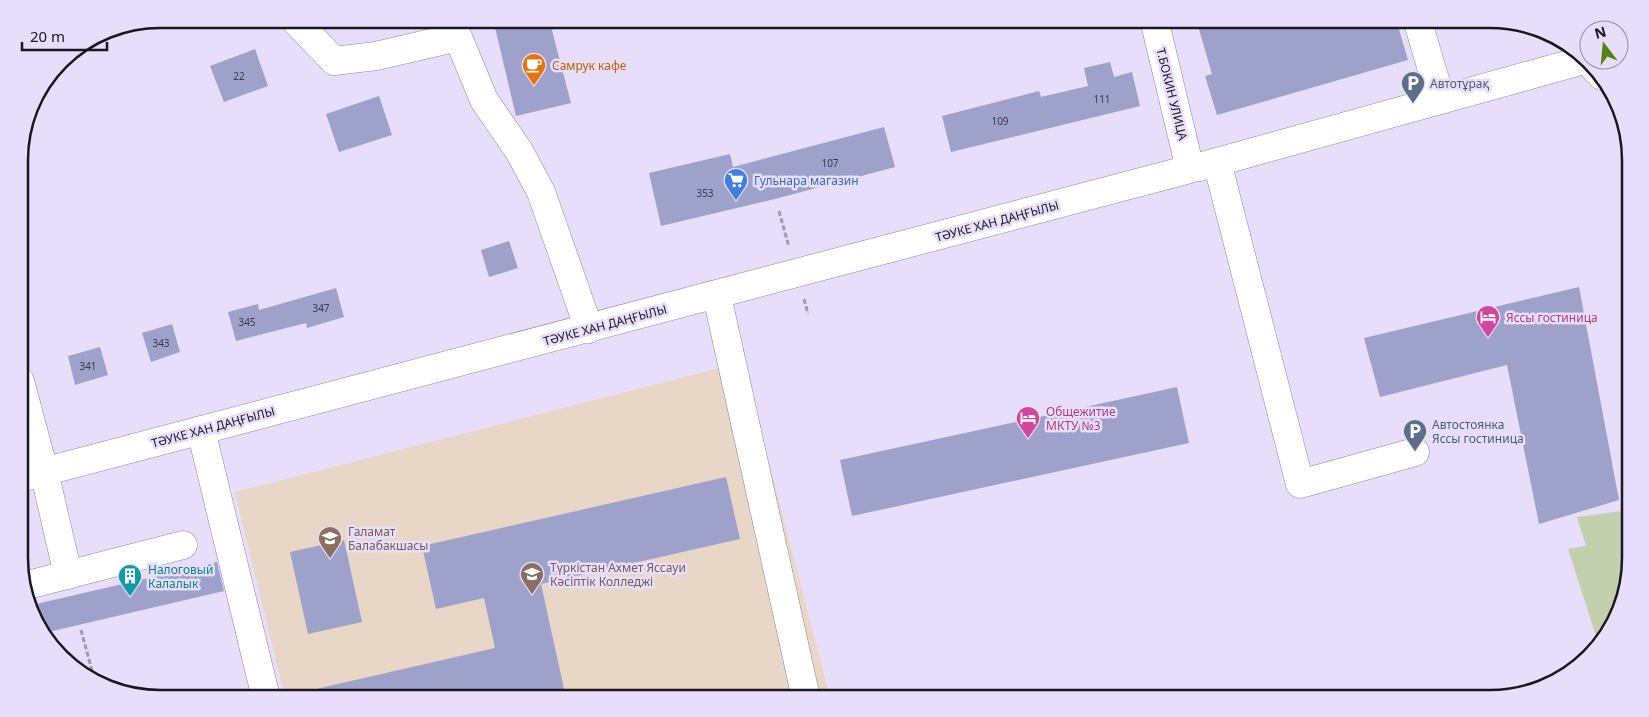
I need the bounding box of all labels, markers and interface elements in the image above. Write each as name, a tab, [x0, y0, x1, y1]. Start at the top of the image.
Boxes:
scale bar	[22, 20, 108, 52]
north arrow	[1579, 20, 1629, 70]
text: N	[1592, 21, 1608, 43]
text: 20 m	[30, 26, 65, 46]
street label: Т.БОКИН УЛИЦА	[1152, 46, 1192, 142]
cafe icon: Самрук кафе	[521, 52, 547, 86]
place label: Самрук кафе	[552, 57, 627, 74]
house number: 22	[233, 69, 245, 83]
parking icon: Автотұрақ	[1400, 70, 1426, 104]
place label: Автотұрақ	[1430, 75, 1489, 92]
house number: 111	[1093, 92, 1111, 106]
house number: 109	[991, 114, 1009, 128]
house number: 107	[821, 156, 839, 170]
supermarket icon: Гульнара магазин	[723, 167, 749, 201]
place label: Гульнара магазин	[754, 172, 859, 189]
house number: 353	[696, 186, 714, 200]
street label: ТӘУКЕ ХАН ДАҢҒЫЛЫ	[933, 196, 1061, 246]
street label: ТӘУКЕ ХАН ДАҢҒЫЛЫ	[541, 300, 669, 350]
house number: 347	[312, 301, 330, 315]
hotel icon: Яссы гостиница	[1475, 304, 1501, 338]
place label: Яссы гостиница	[1506, 309, 1598, 326]
house number: 345	[238, 315, 256, 329]
house number: 343	[152, 336, 170, 350]
house number: 341	[79, 359, 97, 373]
street label: ТӘУКЕ ХАН ДАҢҒЫЛЫ	[149, 402, 277, 452]
place label: Общежитие МКТУ №3	[1046, 403, 1116, 434]
hotel icon: Общежитие МКТУ №3	[1015, 405, 1041, 439]
place label: Автостоянка Яссы гостиница	[1432, 416, 1524, 447]
parking icon: Автостоянка Яссы гостиница	[1402, 418, 1428, 452]
place label: Галамат Балабакшасы	[348, 523, 428, 554]
school or university icon: Галамат Балабакшасы	[317, 525, 343, 559]
place label: Түркістан Ахмет Яссауи Кәсіптік Колледжі	[550, 559, 686, 590]
place label: Налоговый Калалык	[148, 561, 213, 592]
school or university icon: Түркістан Ахмет Яссауи Кәсіптік Колледжі	[519, 561, 545, 595]
building icon: Налоговый Калалык	[117, 563, 143, 597]

